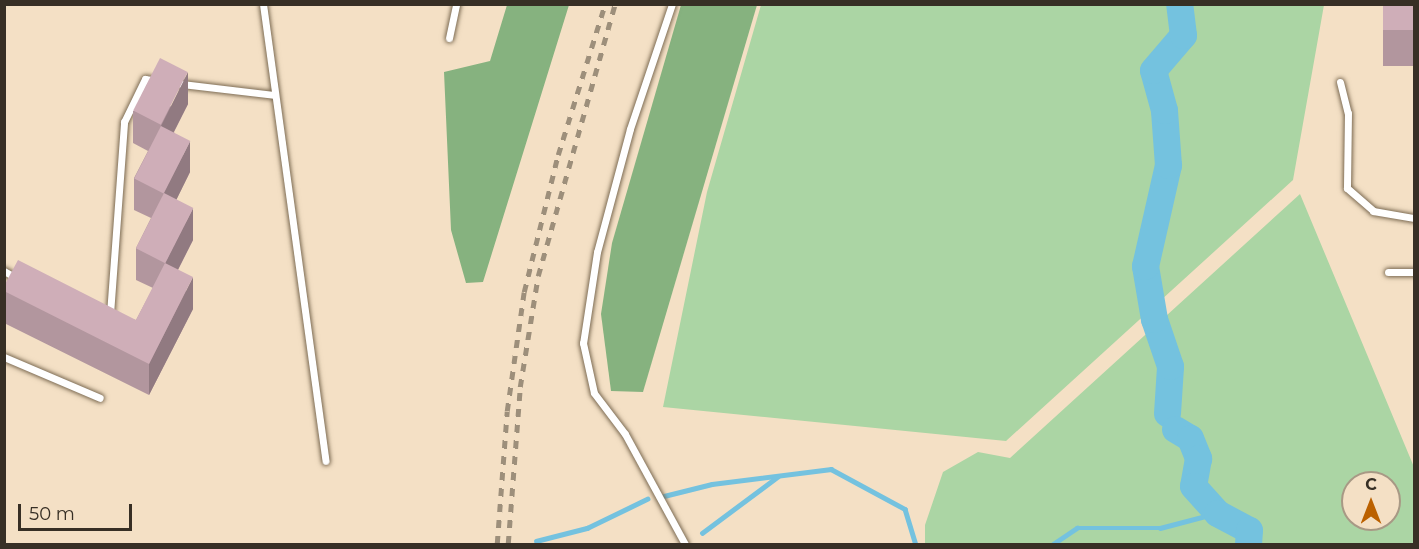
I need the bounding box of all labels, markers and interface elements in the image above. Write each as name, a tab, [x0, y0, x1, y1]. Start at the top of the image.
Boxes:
north arrow	[1341, 471, 1401, 531]
text: С	[1365, 475, 1377, 494]
scale bar	[21, 492, 135, 530]
text: 50 m	[29, 503, 75, 525]

